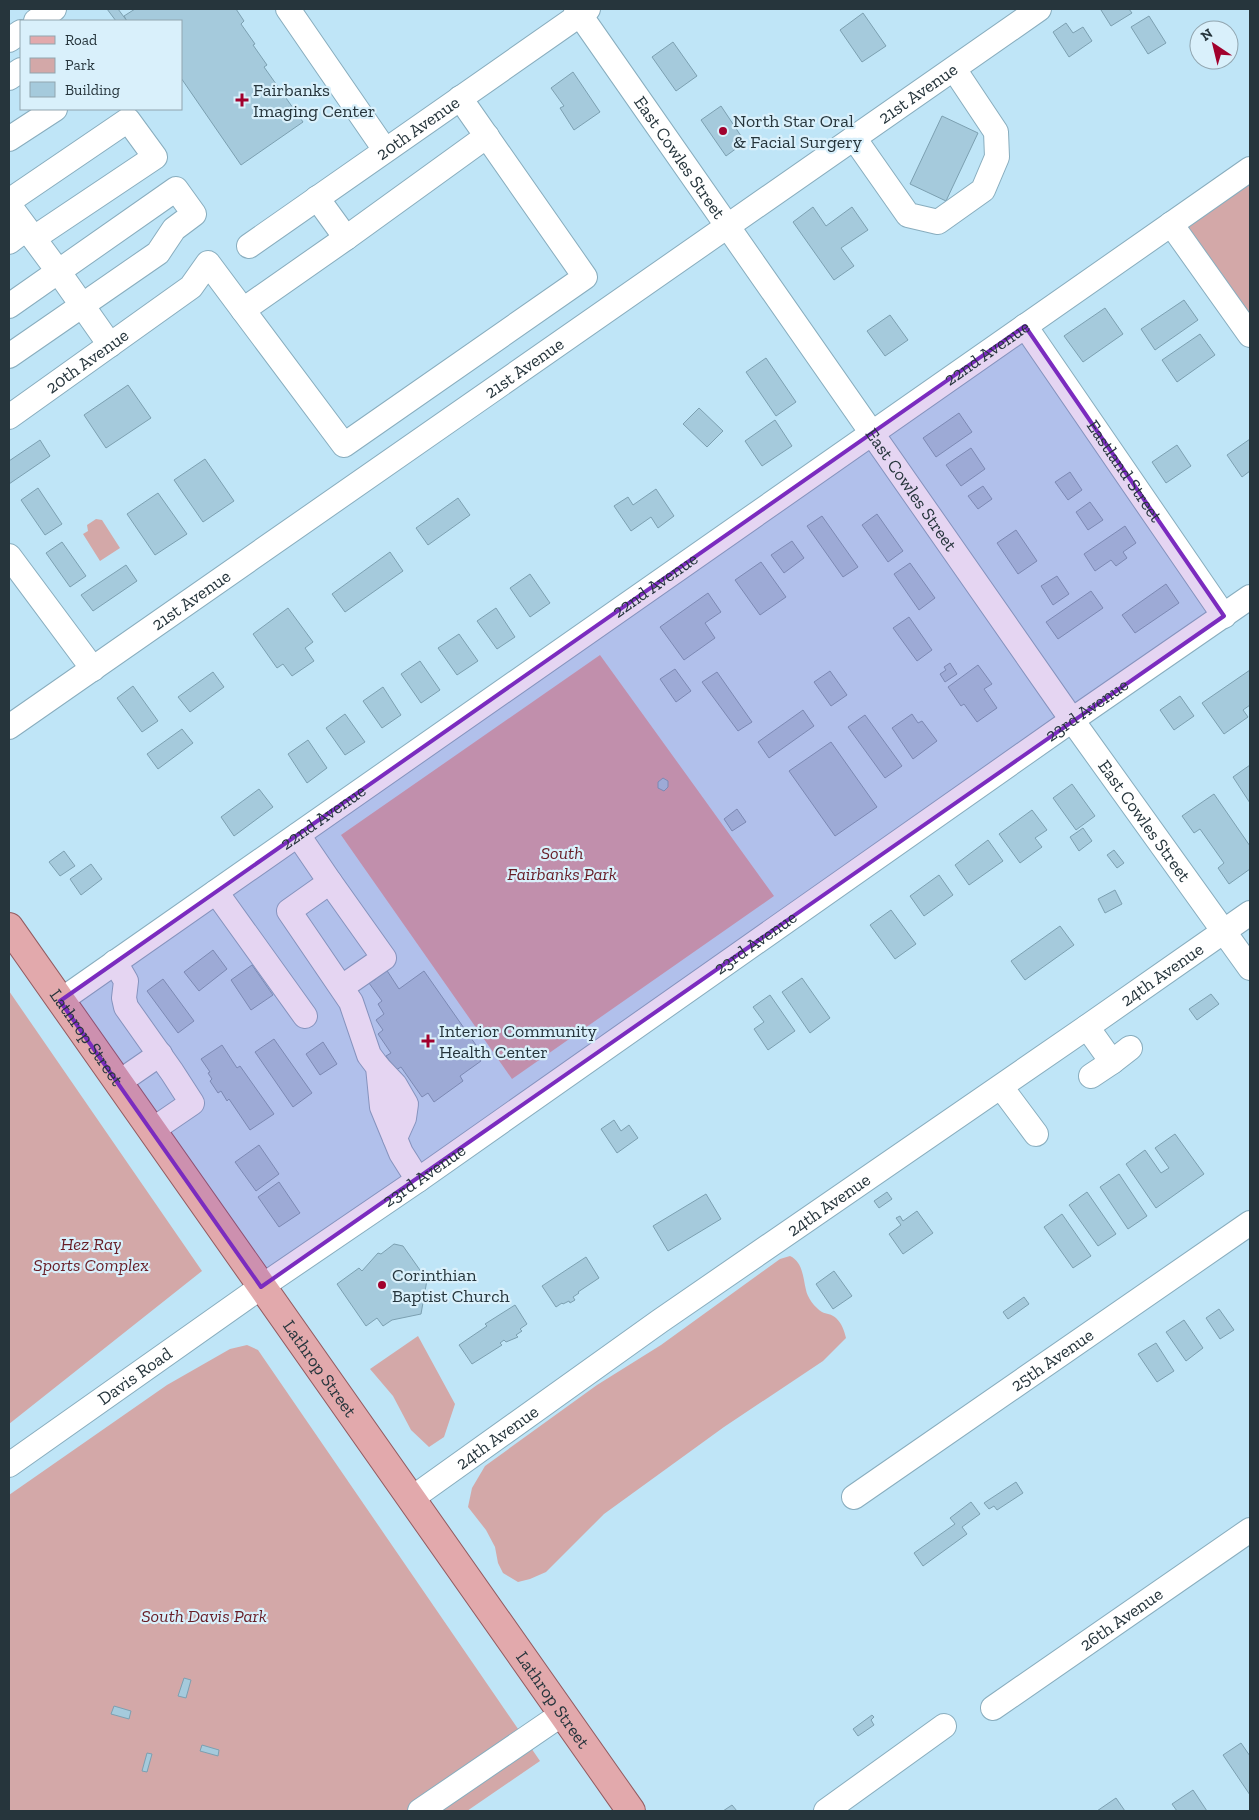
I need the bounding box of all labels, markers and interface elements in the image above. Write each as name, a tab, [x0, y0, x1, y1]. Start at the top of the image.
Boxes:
legend	[20, 20, 182, 110]
north arrow	[1189, 20, 1239, 70]
text: N	[1198, 25, 1216, 45]
text: Road	[65, 31, 98, 49]
text: Park	[65, 56, 95, 74]
street label: 21st Avenue	[874, 58, 962, 129]
place label: Fairbanks Imaging Center	[253, 79, 375, 122]
text: Building	[65, 81, 120, 99]
street label: 20th Avenue	[372, 91, 464, 165]
street label: East Cowles Street	[629, 92, 730, 223]
marker: Fairbanks Imaging Center	[235, 93, 249, 107]
place label: North Star Oral & Facial Surgery	[733, 110, 863, 153]
marker: North Star Oral & Facial Surgery	[717, 125, 729, 137]
street label: 22nd Avenue	[940, 315, 1034, 390]
street label: 20th Avenue	[41, 324, 133, 398]
street label: 21st Avenue	[480, 333, 568, 403]
street label: Eastland Street	[1082, 416, 1168, 527]
street label: East Cowles Street	[861, 424, 962, 556]
street label: 22nd Avenue	[608, 548, 702, 622]
street label: 21st Avenue	[147, 565, 235, 635]
street label: 23rd Avenue	[1041, 673, 1133, 746]
street label: East Cowles Street	[1093, 755, 1196, 886]
street label: 22nd Avenue	[276, 780, 370, 855]
park label: South Fairbanks Park	[507, 842, 617, 885]
street label: 23rd Avenue	[710, 906, 801, 979]
street label: 24th Avenue	[1116, 938, 1208, 1011]
street label: Lathrop Street	[45, 985, 129, 1090]
place label: Interior Community Health Center	[439, 1020, 597, 1063]
marker: Interior Community Health Center	[421, 1034, 435, 1048]
street label: 23rd Avenue	[378, 1139, 470, 1212]
street label: 24th Avenue	[783, 1168, 875, 1241]
park label: Hez Ray Sports Complex	[33, 1233, 149, 1276]
place label: Corinthian Baptist Church	[392, 1264, 510, 1307]
marker: Corinthian Baptist Church	[376, 1279, 388, 1291]
street label: Lathrop Street	[278, 1316, 362, 1422]
street label: 25th Avenue	[1007, 1324, 1098, 1396]
street label: Davis Road	[93, 1342, 176, 1410]
street label: 24th Avenue	[452, 1400, 543, 1474]
street label: 26th Avenue	[1075, 1583, 1167, 1656]
park label: South Davis Park	[141, 1605, 267, 1627]
street label: Lathrop Street	[511, 1647, 595, 1753]

